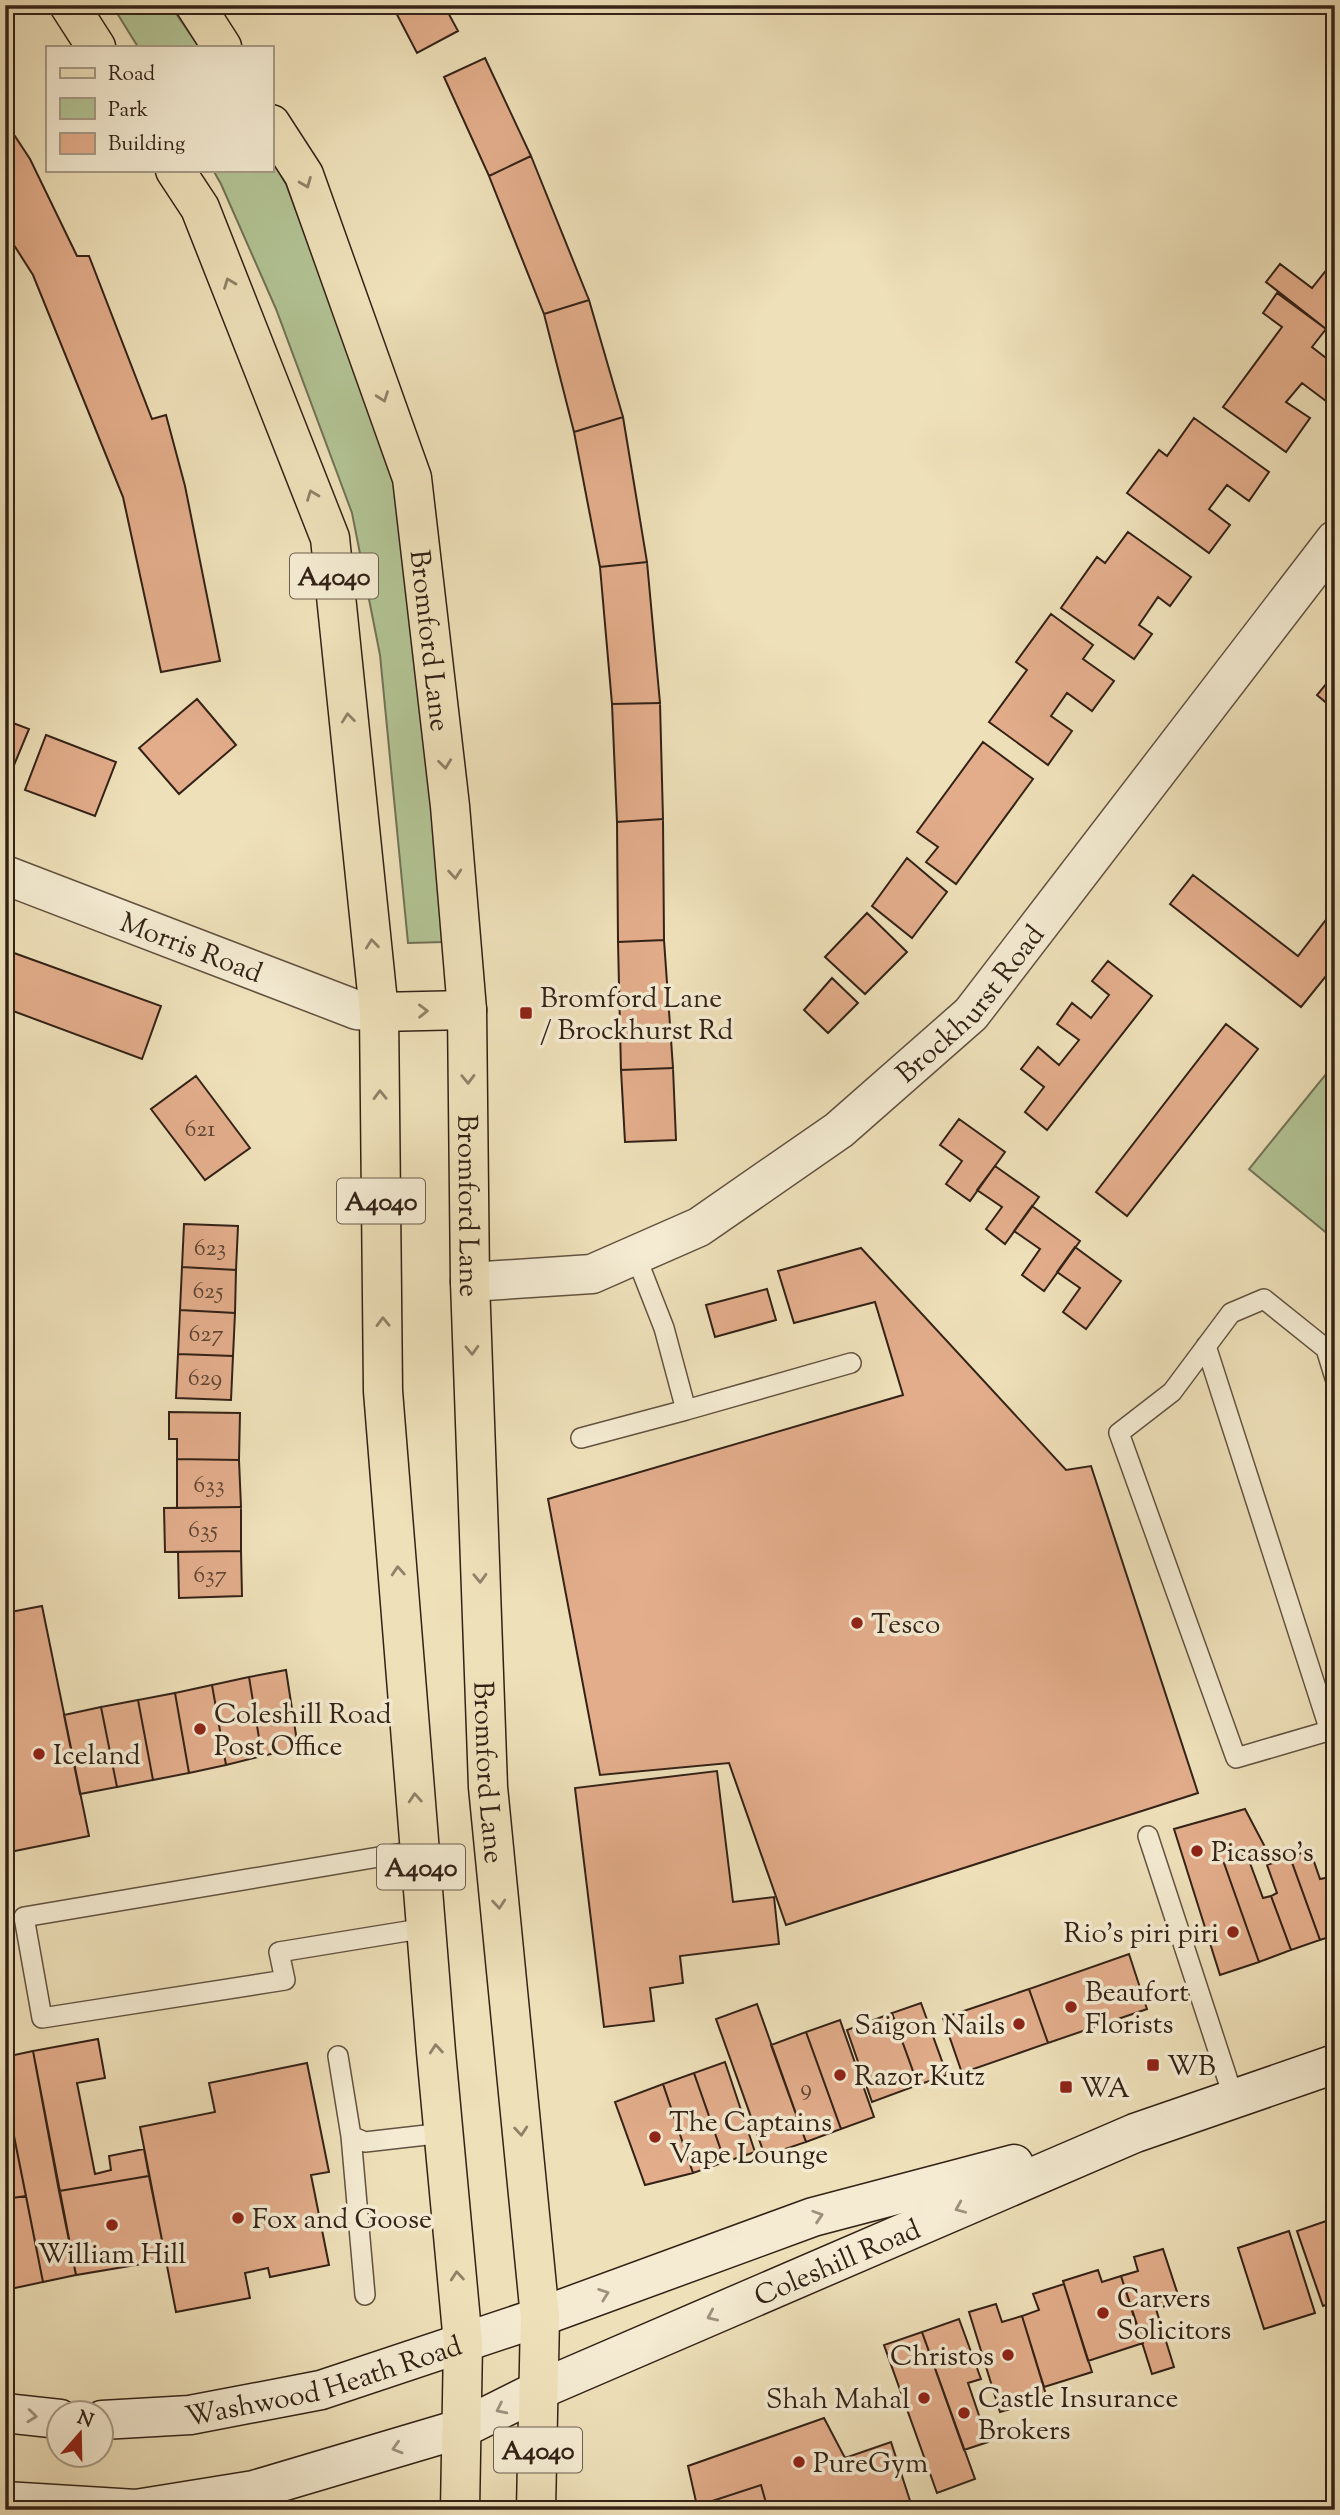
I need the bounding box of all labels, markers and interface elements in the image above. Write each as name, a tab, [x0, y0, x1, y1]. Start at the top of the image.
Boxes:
legend	[46, 46, 273, 172]
text: Road	[108, 60, 155, 90]
text: Park	[108, 96, 149, 126]
text: Building	[108, 130, 185, 160]
one-way arrow	[298, 175, 312, 188]
one-way arrow	[224, 277, 238, 289]
one-way arrow	[375, 390, 389, 402]
one-way arrow	[307, 489, 321, 501]
street label: Bromford Lane	[397, 548, 458, 734]
road number: A4040	[290, 554, 378, 598]
one-way arrow	[341, 712, 356, 724]
one-way arrow	[437, 758, 452, 770]
one-way arrow	[447, 869, 462, 880]
street label: Morris Road	[114, 904, 268, 995]
street label: Brockhurst Road	[888, 917, 1056, 1094]
one-way arrow	[365, 938, 380, 949]
place label: Bromford Lane / Brockhurst Rd	[540, 980, 733, 1052]
one-way arrow	[418, 1003, 429, 1019]
marker: Bromford Lane / Brockhurst Rd	[518, 1005, 534, 1021]
one-way arrow	[460, 1074, 476, 1084]
one-way arrow	[372, 1089, 388, 1100]
house number: 621	[184, 1113, 216, 1147]
street label: Bromford Lane	[445, 1114, 488, 1298]
road number: A4040	[337, 1178, 425, 1224]
house number: 623	[194, 1232, 226, 1266]
house number: 625	[192, 1275, 224, 1309]
one-way arrow	[375, 1317, 390, 1328]
house number: 627	[189, 1318, 223, 1352]
one-way arrow	[465, 1345, 480, 1356]
house number: 629	[188, 1362, 222, 1396]
house number: 633	[193, 1469, 225, 1503]
house number: 635	[188, 1514, 218, 1548]
house number: 637	[193, 1559, 227, 1593]
one-way arrow	[391, 1565, 406, 1576]
one-way arrow	[473, 1572, 488, 1583]
place label: Tesco	[871, 1606, 940, 1646]
marker: Tesco	[849, 1615, 865, 1631]
street label: Bromford Lane	[461, 1681, 512, 1865]
place label: Coleshill Road Post Office	[214, 1696, 392, 1768]
marker: Coleshill Road Post Office	[192, 1721, 208, 1737]
place label: Iceland	[53, 1737, 141, 1777]
marker: Iceland	[31, 1746, 47, 1762]
one-way arrow	[408, 1792, 423, 1803]
place label: Picasso's	[1211, 1834, 1314, 1874]
marker: Picasso's	[1189, 1843, 1205, 1859]
road number: A4040	[377, 1844, 465, 1890]
one-way arrow	[491, 1899, 506, 1910]
place label: Rio's piri piri	[1063, 1915, 1219, 1955]
marker: Rio's piri piri	[1225, 1924, 1241, 1940]
place label: Beaufort Florists	[1085, 1974, 1189, 2046]
marker: Beaufort Florists	[1063, 1999, 1079, 2015]
place label: Saigon Nails	[854, 2007, 1005, 2047]
marker: Saigon Nails	[1011, 2016, 1027, 2032]
one-way arrow	[428, 2043, 443, 2055]
place label: WB	[1167, 2048, 1216, 2088]
marker: WB	[1145, 2057, 1161, 2073]
place label: Razor Kutz	[854, 2058, 985, 2098]
marker: Razor Kutz	[832, 2067, 848, 2083]
place label: WA	[1080, 2070, 1130, 2110]
house number: 9	[800, 2072, 812, 2106]
marker: WA	[1058, 2079, 1074, 2095]
place label: The Captains Vape Lounge	[669, 2104, 832, 2176]
one-way arrow	[513, 2125, 528, 2136]
marker: The Captains Vape Lounge	[647, 2129, 663, 2145]
one-way arrow	[954, 2200, 967, 2214]
place label: Fox and Goose	[252, 2201, 432, 2241]
marker: Fox and Goose	[230, 2210, 246, 2226]
one-way arrow	[811, 2210, 823, 2224]
street label: Coleshill Road	[748, 2211, 928, 2318]
marker: William Hill	[104, 2217, 120, 2233]
place label: William Hill	[38, 2236, 187, 2276]
one-way arrow	[450, 2270, 465, 2281]
place label: Carvers Solicitors	[1117, 2280, 1231, 2352]
one-way arrow	[598, 2288, 610, 2302]
marker: Carvers Solicitors	[1095, 2305, 1111, 2321]
one-way arrow	[706, 2308, 719, 2322]
street label: Washwood Heath Road	[182, 2327, 468, 2438]
place label: Christos	[890, 2338, 994, 2378]
marker: Christos	[1000, 2347, 1016, 2363]
place label: Castle Insurance Brokers	[978, 2380, 1178, 2452]
place label: Shah Mahal	[766, 2381, 910, 2421]
marker: Shah Mahal	[916, 2390, 932, 2406]
north arrow	[46, 2400, 116, 2470]
one-way arrow	[496, 2401, 508, 2415]
text: N	[73, 2405, 97, 2436]
marker: Castle Insurance Brokers	[956, 2405, 972, 2421]
one-way arrow	[27, 2408, 38, 2423]
road number: A4040	[494, 2428, 582, 2472]
one-way arrow	[392, 2439, 404, 2454]
place label: PureGym	[813, 2445, 928, 2485]
marker: PureGym	[791, 2454, 807, 2470]

